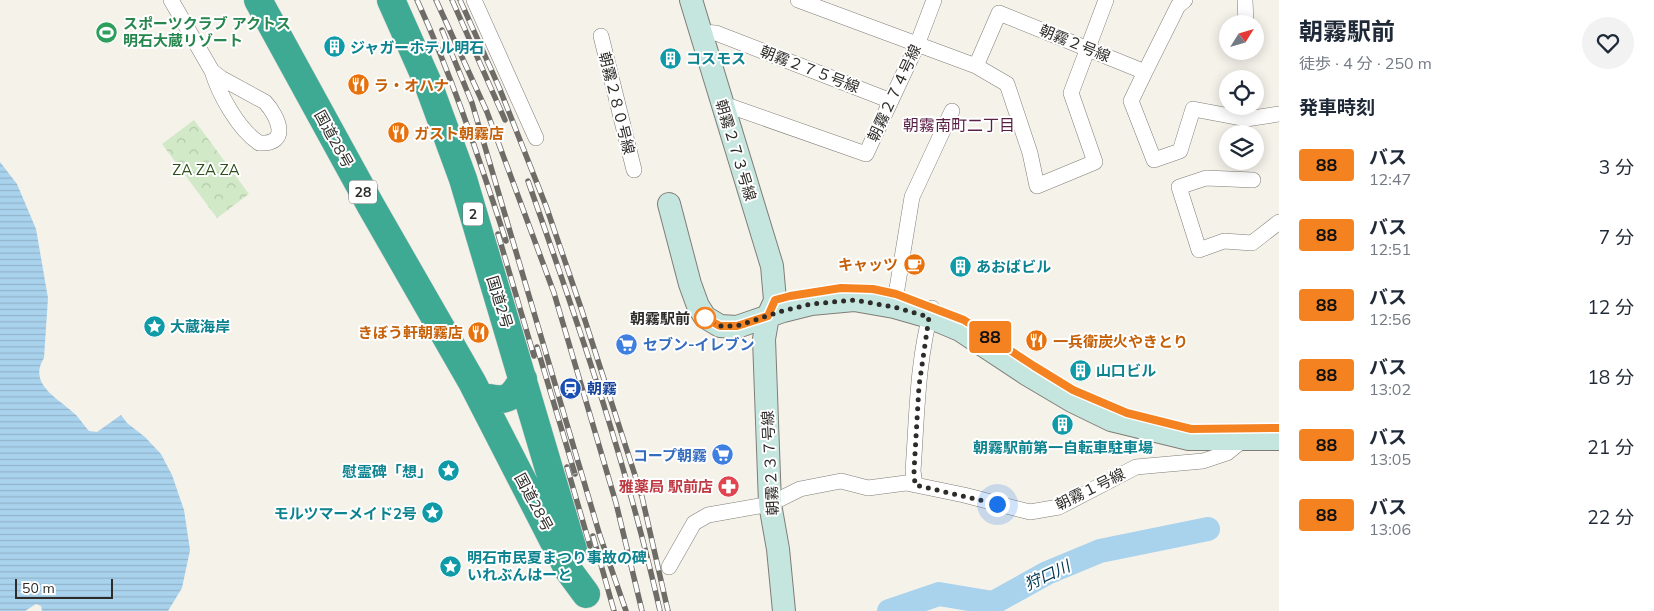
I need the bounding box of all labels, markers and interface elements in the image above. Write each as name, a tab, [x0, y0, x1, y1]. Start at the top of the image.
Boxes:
place label: スポーツクラブ アクトス 明石大蔵リゾート	[123, 14, 291, 50]
north arrow	[1219, 15, 1264, 60]
map controls	[1219, 15, 1264, 170]
text: 朝霧駅前	[1299, 16, 1395, 46]
button: heart	[1582, 17, 1634, 69]
sports icon: スポーツクラブ アクトス 明石大蔵リゾート	[95, 20, 119, 44]
street label: 朝霧２号線	[1037, 20, 1113, 66]
building icon: ジャガーホテル明石	[322, 35, 346, 59]
place label: ジャガーホテル明石	[350, 38, 484, 57]
street label: 朝霧２７５号線	[758, 41, 862, 97]
street label: 朝霧２７４号線	[863, 41, 925, 145]
building icon: コスモス	[658, 46, 682, 70]
place label: コスモス	[686, 49, 746, 68]
street label: 朝霧２８０号線	[595, 50, 639, 156]
text: 徒歩 · 4 分 · 250 m	[1299, 53, 1432, 73]
button: locate	[1219, 70, 1264, 115]
restaurant icon: ラ・オハナ	[346, 73, 370, 97]
place label: ラ・オハナ	[374, 76, 449, 95]
text: 発車時刻	[1299, 95, 1375, 119]
street label: 朝霧２７３号線	[712, 97, 760, 203]
street label: 国道28号	[310, 107, 358, 171]
district label: 朝霧南町二丁目	[903, 115, 1015, 135]
restaurant icon: ガスト朝霧店	[386, 121, 410, 145]
place label: ガスト朝霧店	[414, 124, 504, 143]
button: layers	[1219, 125, 1264, 170]
text: バス	[1369, 145, 1407, 169]
text: 88	[1316, 153, 1337, 176]
text: 3 分	[1599, 155, 1634, 179]
park label: ZA ZA ZA	[172, 160, 240, 179]
text: 12:47	[1369, 169, 1411, 189]
road number: 28	[349, 180, 377, 203]
road number: 2	[463, 202, 483, 225]
text: バス	[1369, 215, 1407, 239]
text: 88	[1316, 223, 1337, 246]
text: 7 分	[1599, 225, 1634, 249]
text: 12:51	[1369, 239, 1411, 259]
cafe icon: キャッツ	[902, 252, 926, 276]
building icon: あおばビル	[948, 254, 972, 278]
place label: キャッツ	[838, 255, 898, 274]
place label: あおばビル	[976, 257, 1051, 276]
street label: 国道2号	[483, 273, 517, 331]
text: バス	[1369, 285, 1407, 309]
text: 88	[1316, 293, 1337, 316]
text: 12 分	[1587, 295, 1634, 319]
marker: 朝霧駅前	[694, 307, 716, 329]
place label: 朝霧駅前	[630, 309, 690, 328]
text: 12:56	[1369, 309, 1411, 329]
place icon: 大蔵海岸	[142, 314, 166, 338]
place label: 大蔵海岸	[170, 317, 230, 336]
restaurant icon: きぼう軒朝霧店	[467, 320, 491, 344]
line badge: 88	[968, 321, 1012, 353]
place label: きぼう軒朝霧店	[358, 323, 463, 342]
text: 88	[979, 325, 1001, 348]
restaurant icon: 一兵衛炭火やきとり	[1025, 329, 1049, 353]
supermarket icon: セブン-イレブン	[615, 332, 639, 356]
place label: 一兵衛炭火やきとり	[1053, 332, 1188, 351]
place label: セブン-イレブン	[643, 335, 755, 354]
text: バス	[1369, 355, 1407, 379]
building icon: 山口ビル	[1068, 358, 1092, 382]
place label: 山口ビル	[1096, 361, 1156, 380]
text: 88	[1316, 363, 1337, 386]
text: 18 分	[1587, 365, 1634, 389]
station icon: 朝霧	[559, 376, 583, 400]
place label: 朝霧	[587, 379, 617, 398]
text: 13:02	[1369, 379, 1411, 399]
street label: 朝霧２３７号線	[758, 410, 782, 516]
building icon: 朝霧駅前第一自転車駐車場	[1051, 412, 1075, 436]
text: バス	[1369, 425, 1407, 449]
text: 88	[1316, 433, 1337, 456]
text: 21 分	[1587, 435, 1634, 459]
place label: 朝霧駅前第一自転車駐車場	[973, 438, 1153, 457]
supermarket icon: コープ朝霧	[711, 443, 735, 467]
place label: コープ朝霧	[633, 446, 707, 465]
text: 13:05	[1369, 449, 1411, 469]
place icon: 慰霊碑「想」	[436, 459, 460, 483]
place label: 慰霊碑「想」	[342, 462, 432, 481]
street label: 朝霧１号線	[1052, 464, 1128, 514]
street label: 国道28号	[511, 470, 557, 534]
pharmacy icon: 雅薬局 駅前店	[717, 474, 741, 498]
place label: 雅薬局 駅前店	[619, 477, 713, 496]
your location	[985, 492, 1010, 517]
text: バス	[1369, 495, 1407, 519]
place icon: モルツマーメイド2号	[421, 501, 445, 525]
text: 88	[1316, 503, 1337, 526]
place label: モルツマーメイド2号	[274, 504, 417, 523]
text: 22 分	[1587, 505, 1634, 529]
text: 13:06	[1369, 519, 1411, 539]
place label: 明石市民夏まつり事故の碑 いれぶんはーと	[467, 548, 647, 584]
place icon: 明石市民夏まつり事故の碑 いれぶんはーと	[439, 554, 463, 578]
water label: 狩口川	[1021, 555, 1075, 594]
scale bar	[15, 576, 112, 599]
text: 50 m	[22, 579, 55, 597]

